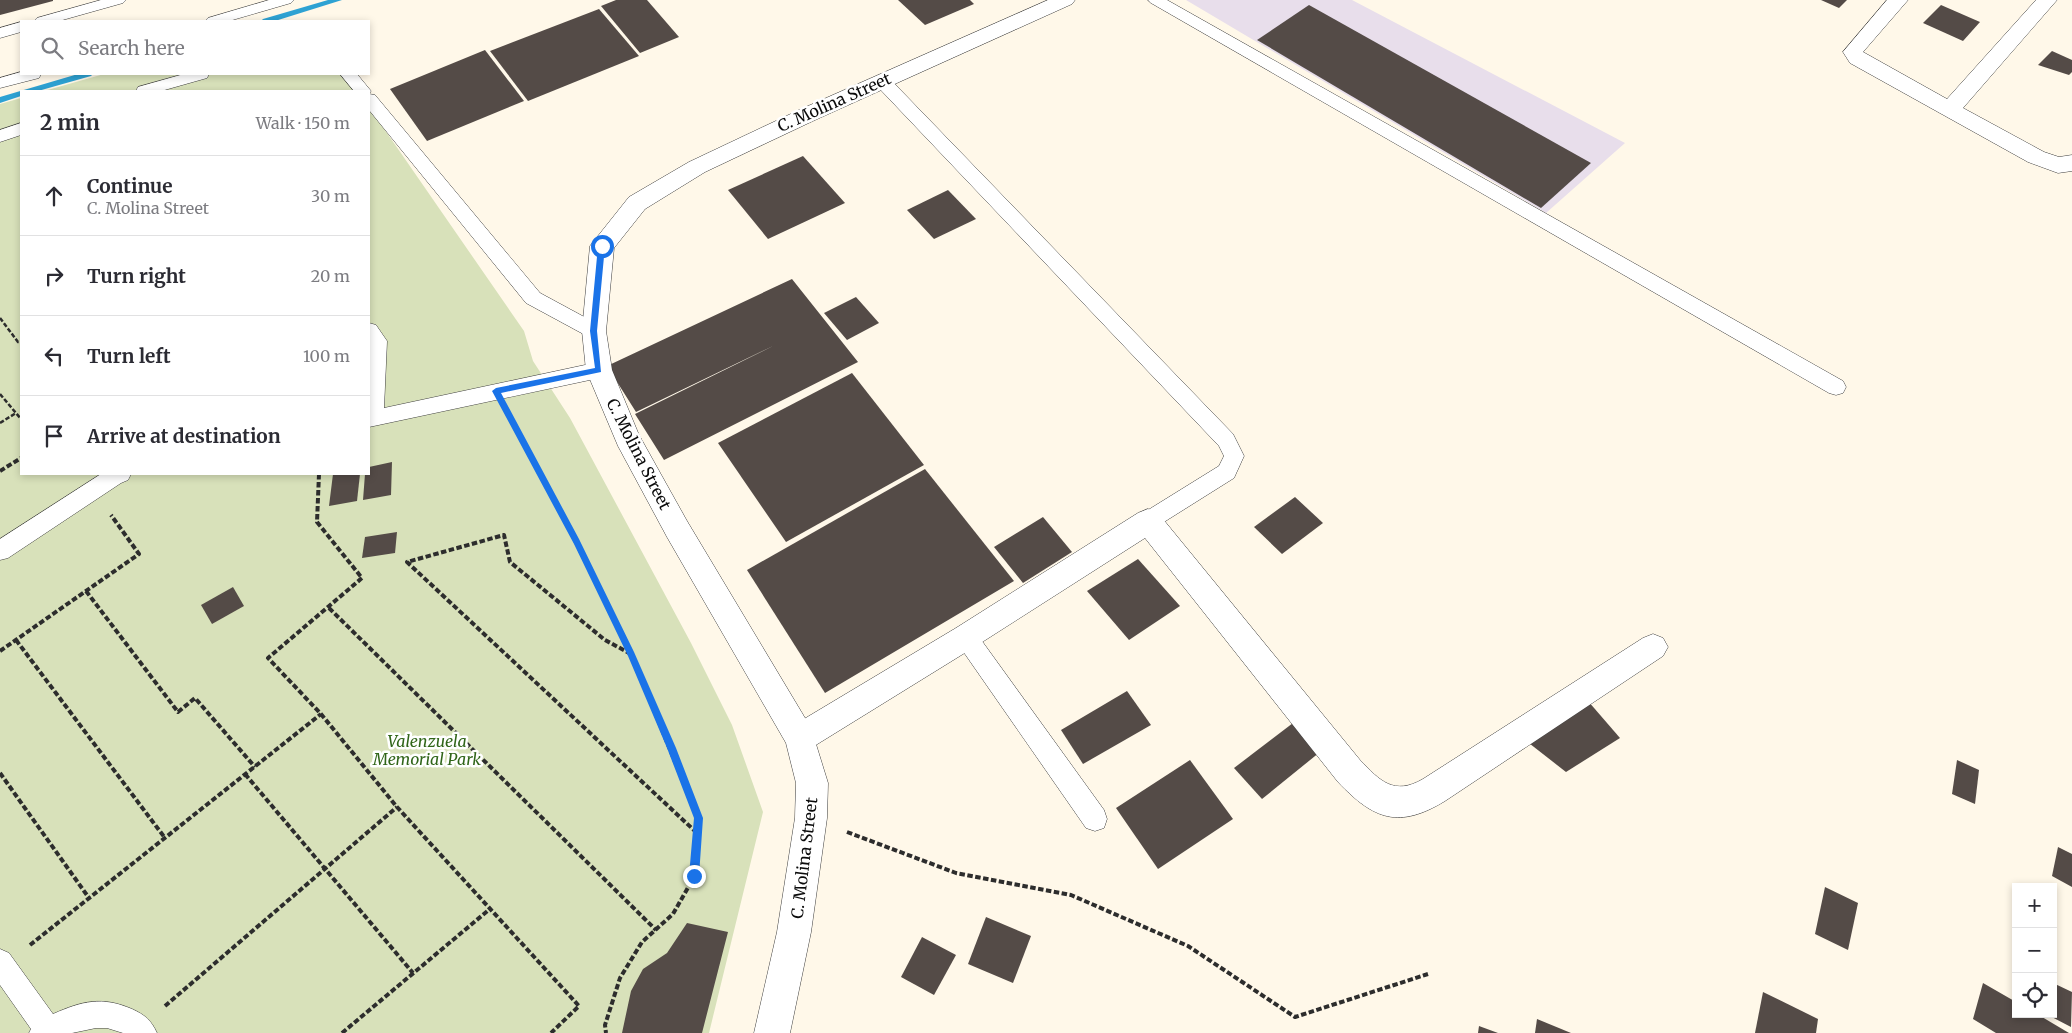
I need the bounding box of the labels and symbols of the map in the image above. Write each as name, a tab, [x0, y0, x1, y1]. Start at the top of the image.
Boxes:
street label: C. Molina Street	[774, 68, 894, 136]
route start	[591, 235, 614, 258]
street label: C. Molina Street	[602, 395, 676, 514]
park label: Valenzuela Memorial Park	[372, 731, 481, 769]
street label: C. Molina Street	[787, 795, 821, 920]
route end	[683, 865, 706, 888]

